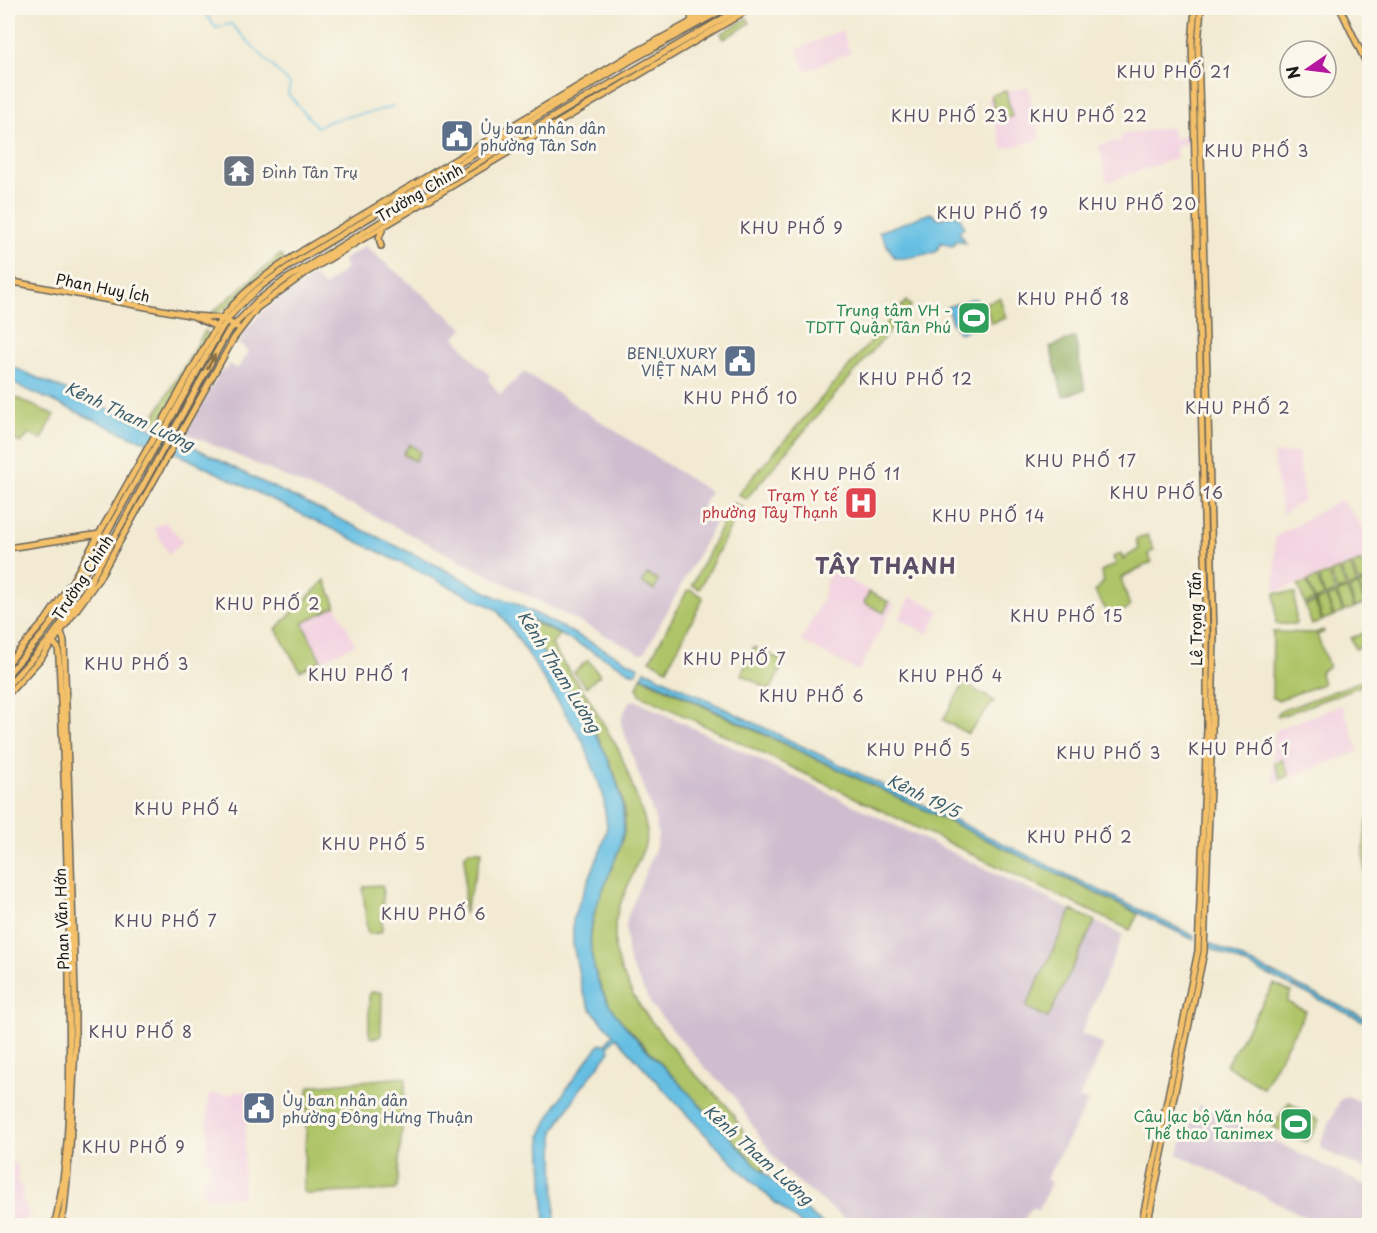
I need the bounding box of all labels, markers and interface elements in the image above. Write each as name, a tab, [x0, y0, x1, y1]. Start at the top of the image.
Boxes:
north arrow	[1278, 39, 1338, 99]
district label: KHU PHỐ 21	[1117, 59, 1231, 83]
text: N	[1279, 64, 1306, 82]
district label: KHU PHỐ 23	[891, 103, 1009, 127]
district label: KHU PHỐ 22	[1030, 103, 1148, 127]
place label: Ủy ban nhân dân phường Tân Sơn	[480, 116, 606, 156]
public building icon: Ủy ban nhân dân phường Tân Sơn	[439, 118, 475, 154]
district label: KHU PHỐ 3	[1204, 138, 1310, 162]
temple icon: Đình Tân Trụ	[221, 153, 257, 189]
street label: Trường Chinh	[371, 157, 467, 227]
place label: Đình Tân Trụ	[262, 160, 358, 183]
district label: KHU PHỐ 20	[1078, 191, 1198, 215]
district label: KHU PHỐ 19	[937, 200, 1049, 224]
district label: KHU PHỐ 9	[740, 215, 844, 239]
street label: Phan Huy Ích	[54, 267, 152, 307]
district label: KHU PHỐ 18	[1017, 286, 1131, 310]
place label: Trung tâm VH - TDTT Quận Tân Phú	[805, 298, 951, 338]
sports icon: Trung tâm VH - TDTT Quận Tân Phú	[956, 300, 992, 336]
place label: BENLUXURY VIỆT NAM	[627, 341, 717, 381]
public building icon: BENLUXURY VIỆT NAM	[722, 343, 758, 379]
one-way arrow	[206, 353, 216, 370]
district label: KHU PHỐ 12	[859, 366, 973, 390]
water label: Kênh Tham Lương	[62, 375, 200, 456]
district label: KHU PHỐ 10	[683, 385, 799, 409]
district label: KHU PHỐ 2	[1185, 395, 1291, 419]
district label: KHU PHỐ 17	[1025, 448, 1137, 472]
district label: KHU PHỐ 11	[791, 461, 901, 485]
district label: KHU PHỐ 16	[1110, 480, 1224, 504]
place label: Trạm Y tế phường Tây Thạnh	[702, 483, 839, 523]
hospital icon: Trạm Y tế phường Tây Thạnh	[843, 485, 879, 521]
district label: KHU PHỐ 14	[932, 503, 1046, 527]
street label: Trường Chinh	[46, 530, 118, 624]
district label: TÂY THẠNH	[815, 549, 957, 581]
street label: Lê Trọng Tấn	[1183, 572, 1207, 666]
district label: KHU PHỐ 2	[215, 591, 321, 615]
district label: KHU PHỐ 15	[1010, 603, 1124, 627]
water label: Kênh Tham Lương	[513, 605, 608, 738]
district label: KHU PHỐ 7	[683, 646, 787, 670]
district label: KHU PHỐ 3	[84, 651, 190, 675]
district label: KHU PHỐ 1	[308, 662, 410, 686]
district label: KHU PHỐ 4	[898, 663, 1004, 687]
district label: KHU PHỐ 6	[759, 683, 865, 707]
district label: KHU PHỐ 1	[1188, 736, 1290, 760]
district label: KHU PHỐ 5	[866, 737, 972, 761]
district label: KHU PHỐ 3	[1056, 740, 1162, 764]
water label: Kênh 19/5	[884, 767, 966, 824]
district label: KHU PHỐ 4	[134, 796, 240, 820]
district label: KHU PHỐ 2	[1027, 824, 1133, 848]
district label: KHU PHỐ 5	[321, 831, 427, 855]
street label: Phan Văn Hớn	[48, 868, 74, 970]
district label: KHU PHỐ 6	[381, 901, 487, 925]
district label: KHU PHỐ 7	[114, 908, 218, 932]
district label: KHU PHỐ 8	[89, 1019, 193, 1043]
place label: Ủy ban nhân dân phường Đông Hưng Thuận	[282, 1088, 473, 1128]
public building icon: Ủy ban nhân dân phường Đông Hưng Thuận	[241, 1090, 277, 1126]
water label: Kênh Tham Lương	[699, 1098, 820, 1211]
place label: Câu lạc bộ Văn hóa Thể thao Tanimex	[1133, 1104, 1274, 1144]
sports icon: Câu lạc bộ Văn hóa Thể thao Tanimex	[1278, 1106, 1314, 1142]
district label: KHU PHỐ 9	[82, 1134, 186, 1158]

